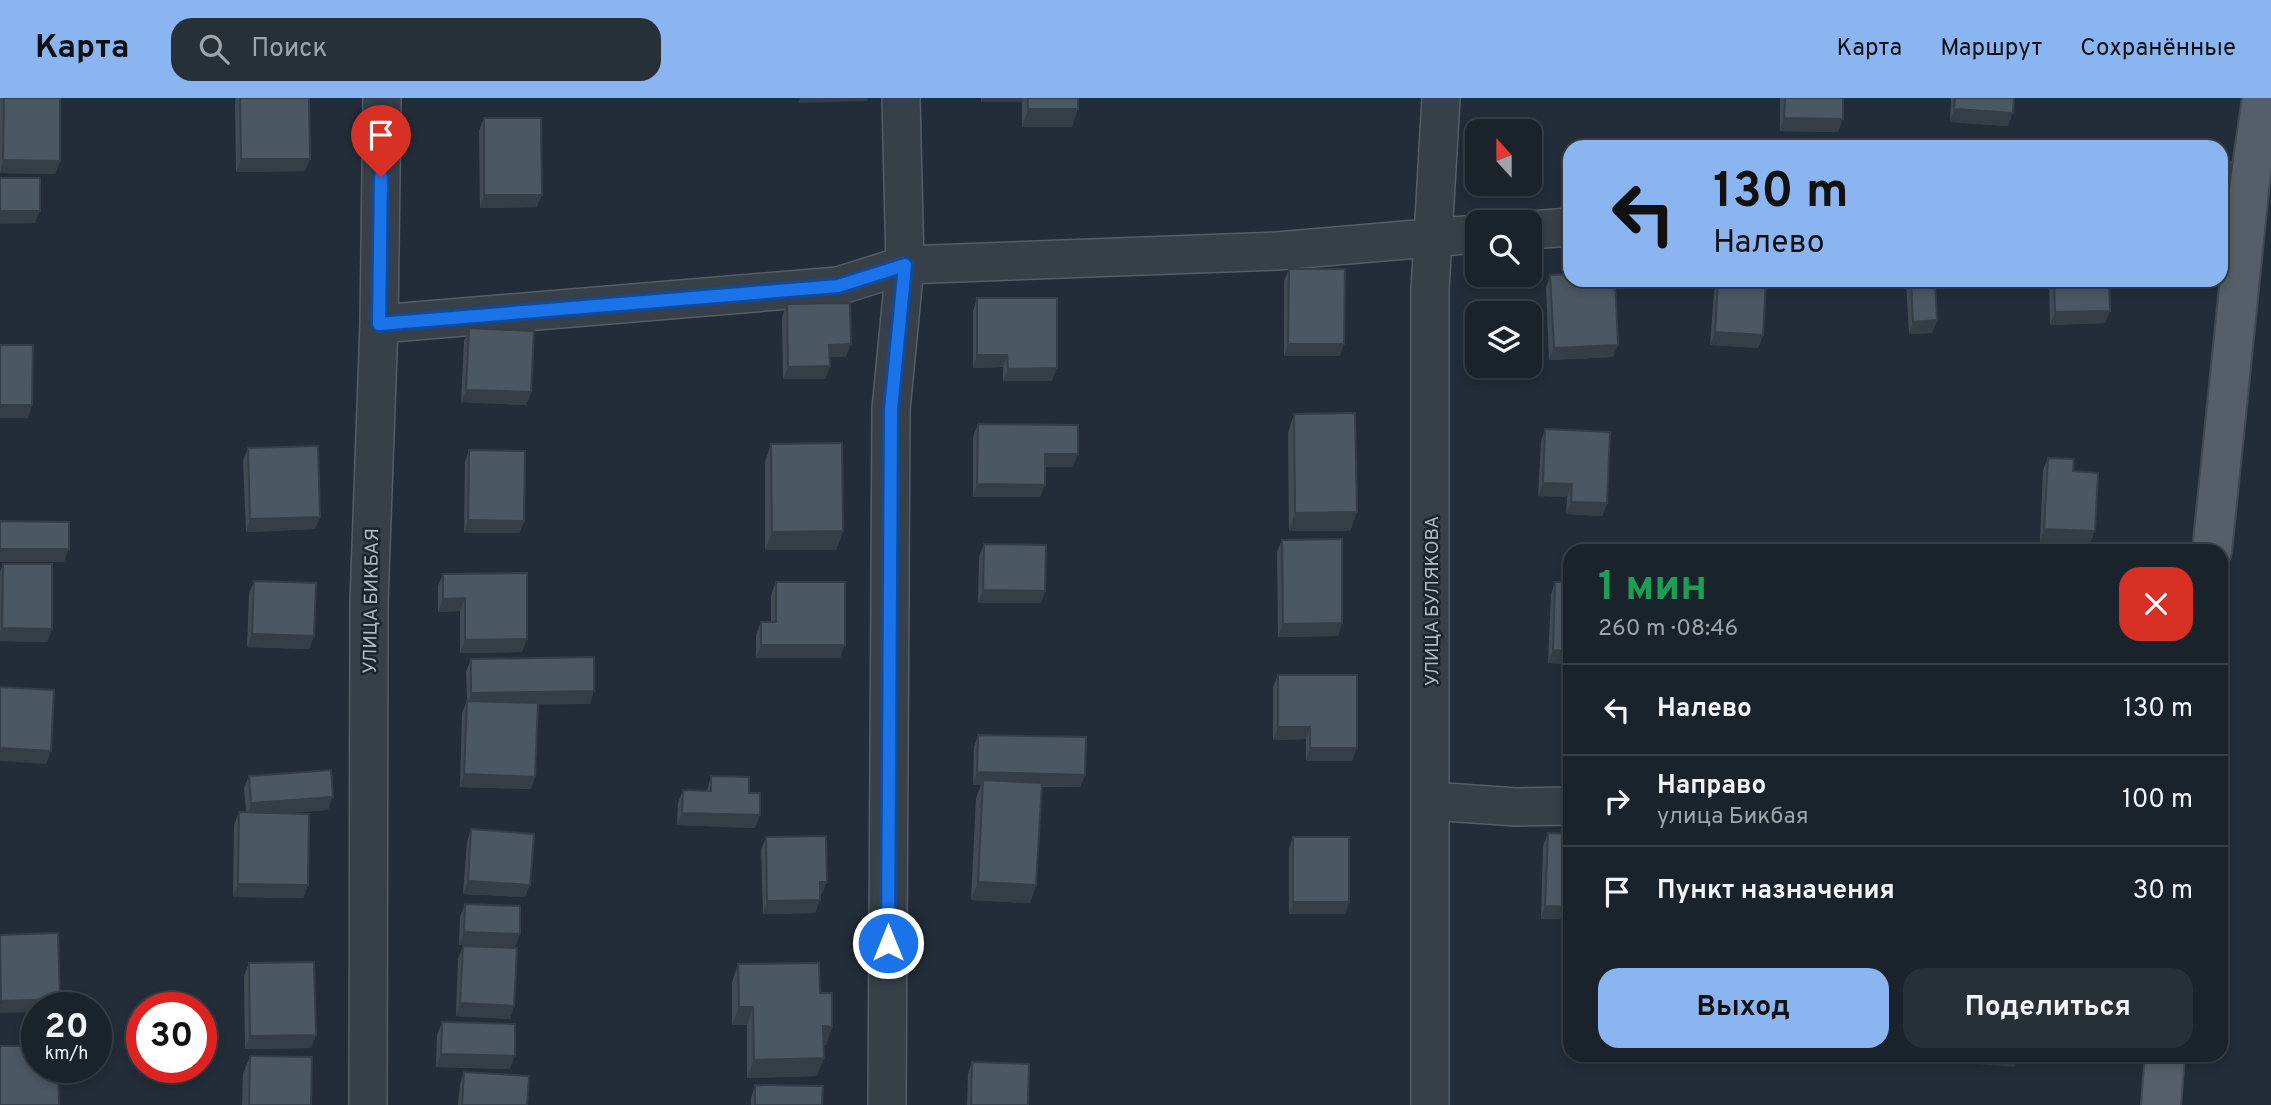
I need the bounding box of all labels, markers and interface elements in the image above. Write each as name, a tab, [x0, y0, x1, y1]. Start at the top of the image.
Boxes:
search box	[171, 18, 661, 81]
text: Карта	[35, 28, 129, 70]
icon: search	[195, 30, 233, 68]
text: Поиск	[251, 33, 327, 66]
text: Карта	[1836, 34, 1902, 64]
text: Маршрут	[1940, 34, 2042, 64]
text: Сохранённые	[2080, 34, 2236, 64]
pin	[351, 105, 411, 177]
icon: arrive	[362, 116, 400, 154]
north arrow	[1465, 119, 1542, 196]
map controls	[1465, 119, 1542, 378]
text: 130 m	[1713, 163, 1849, 225]
icon: left	[1598, 168, 1689, 259]
button: search	[1465, 210, 1542, 287]
text: Налево	[1713, 224, 1825, 264]
button: layers	[1465, 301, 1542, 378]
street label: УЛИЦА БУЛЯКОВА	[1421, 516, 1445, 686]
street label: УЛИЦА БИКБАЯ	[359, 528, 385, 674]
text: 1 мин	[1598, 562, 1707, 615]
button: close	[2119, 567, 2193, 641]
text: 260 m · 08:46	[1598, 615, 1738, 644]
icon: left	[1598, 691, 1636, 729]
text: Налево	[1657, 693, 1752, 726]
text: 130 m	[2123, 693, 2193, 726]
text: Направо	[1657, 770, 1766, 803]
icon: right	[1598, 782, 1636, 820]
text: 100 m	[2122, 784, 2193, 817]
text: улица Бикбая	[1657, 803, 1808, 832]
icon: arrive	[1598, 873, 1636, 911]
text: Пункт назначения	[1657, 875, 1895, 908]
text: 30 m	[2133, 875, 2193, 908]
position arrow	[851, 906, 925, 980]
button: Выход	[1598, 968, 1889, 1048]
button: Поделиться	[1903, 968, 2193, 1048]
speed limit sign: 30	[126, 992, 217, 1083]
text: 20	[44, 1006, 89, 1050]
text: km/h	[45, 1043, 88, 1066]

